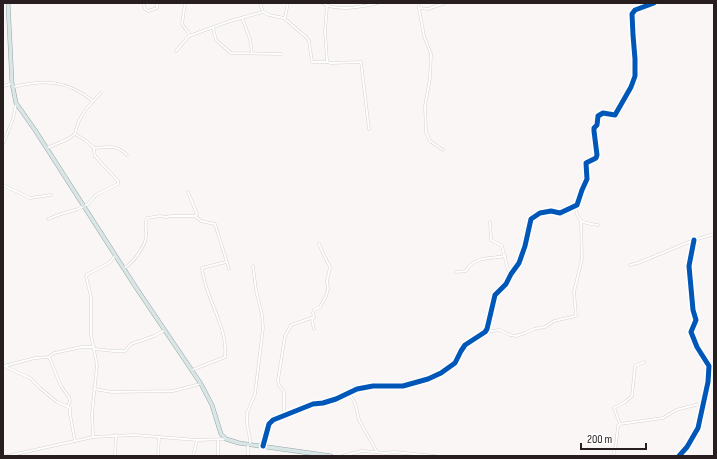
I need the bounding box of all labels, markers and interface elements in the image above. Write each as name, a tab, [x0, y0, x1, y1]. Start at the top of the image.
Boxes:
scale bar	[581, 425, 646, 451]
text: 200 m	[587, 432, 613, 447]

